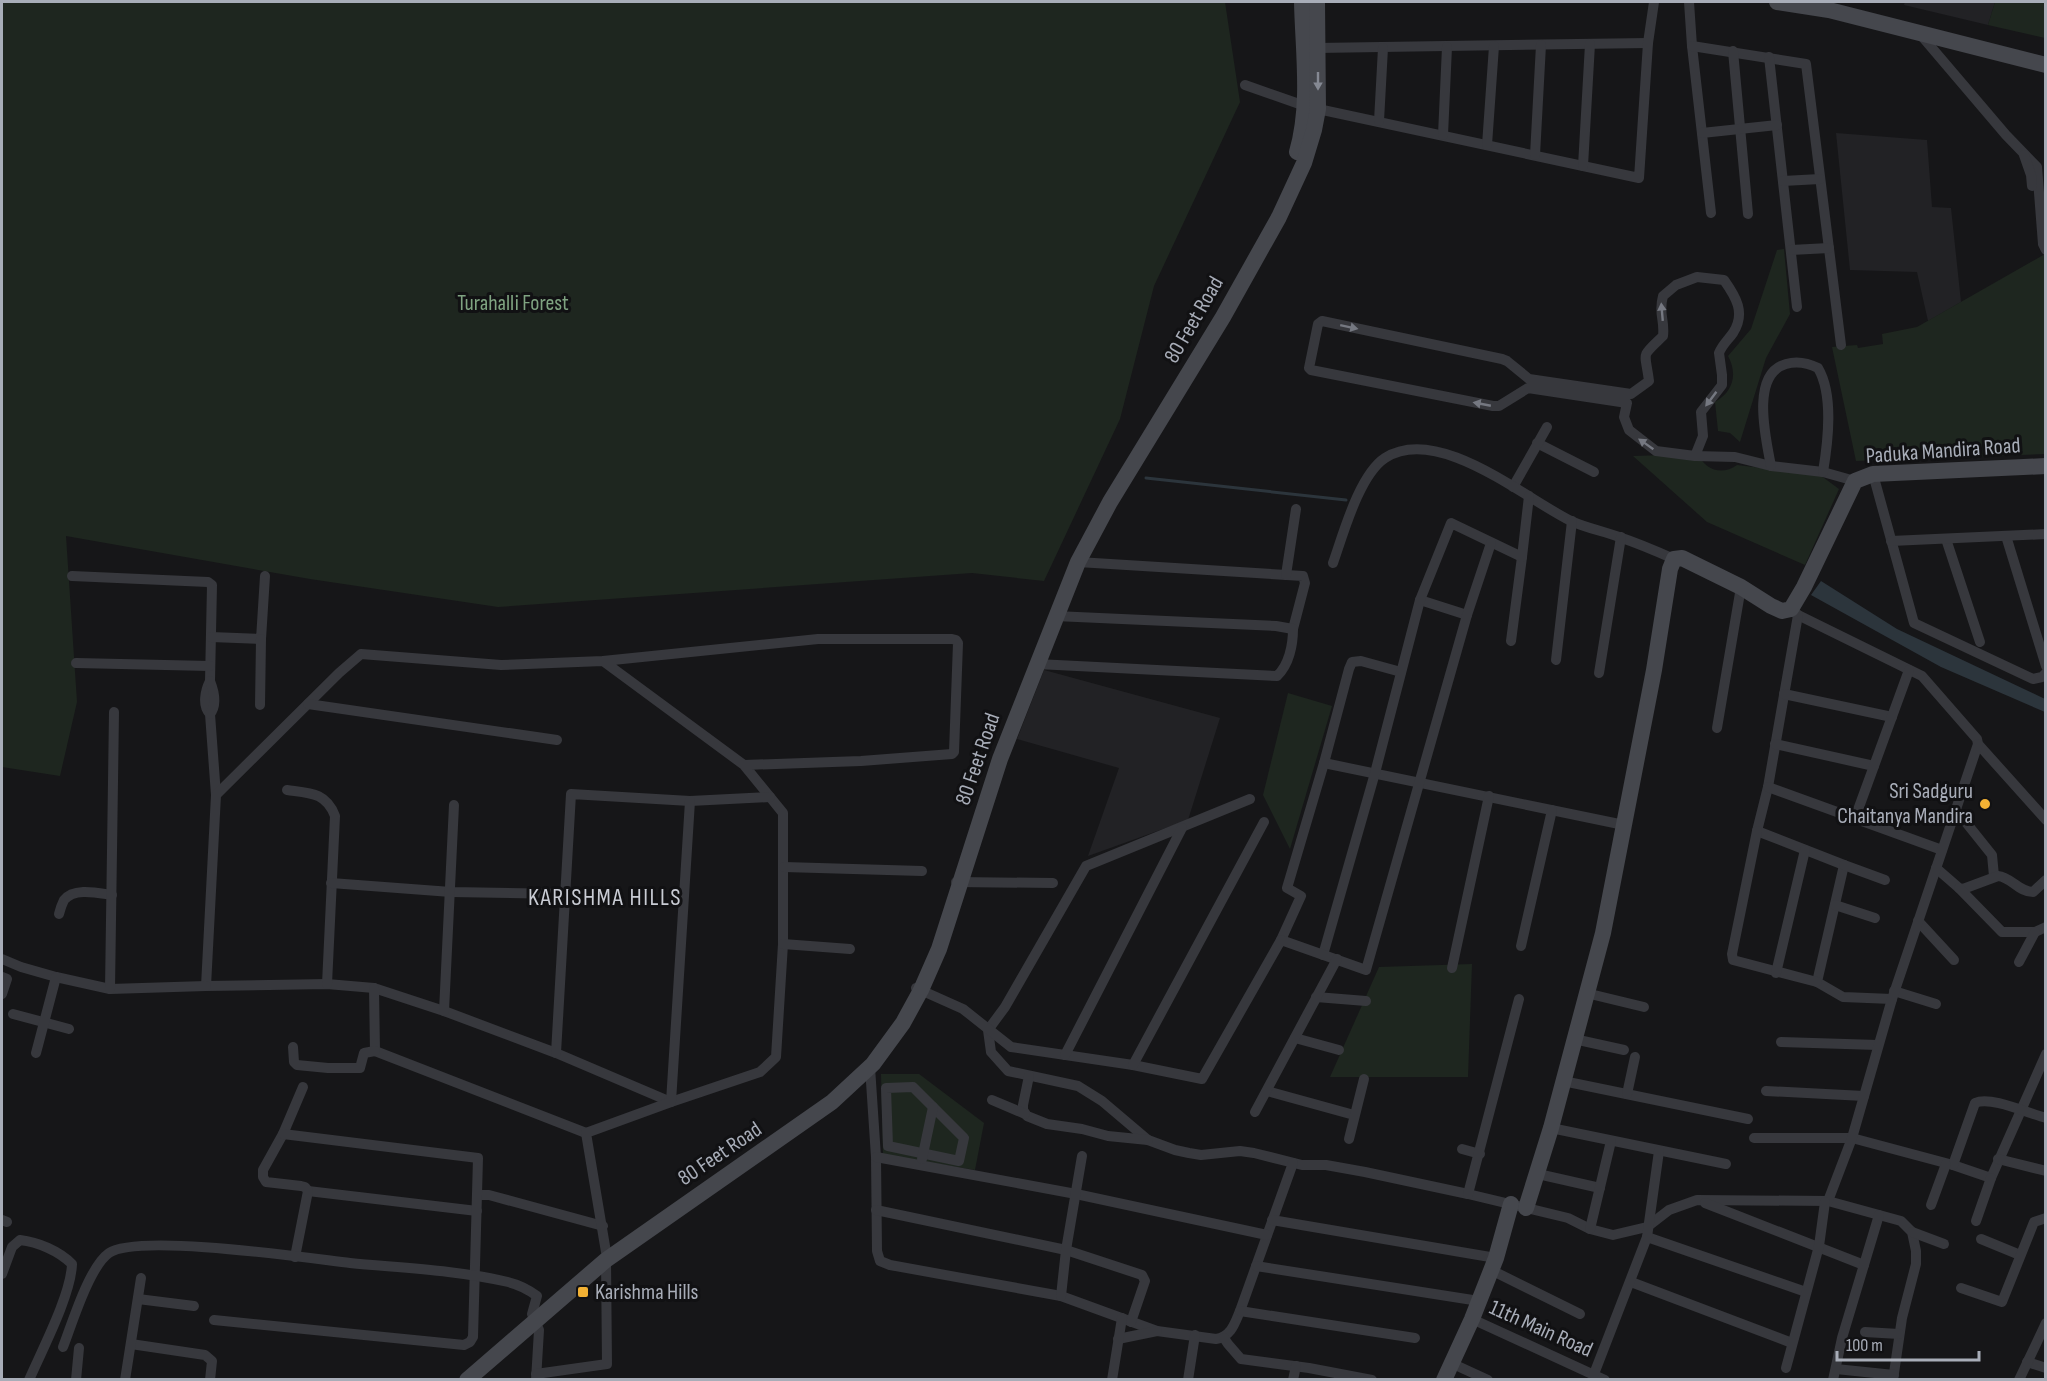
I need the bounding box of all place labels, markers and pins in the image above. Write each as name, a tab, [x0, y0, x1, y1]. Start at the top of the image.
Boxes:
place label: Sri Sadguru Chaitanya Mandira	[1837, 778, 1973, 830]
marker: Sri Sadguru Chaitanya Mandira	[1978, 797, 1992, 811]
place label: Karishma Hills	[595, 1279, 699, 1306]
marker: Karishma Hills	[576, 1285, 590, 1299]

